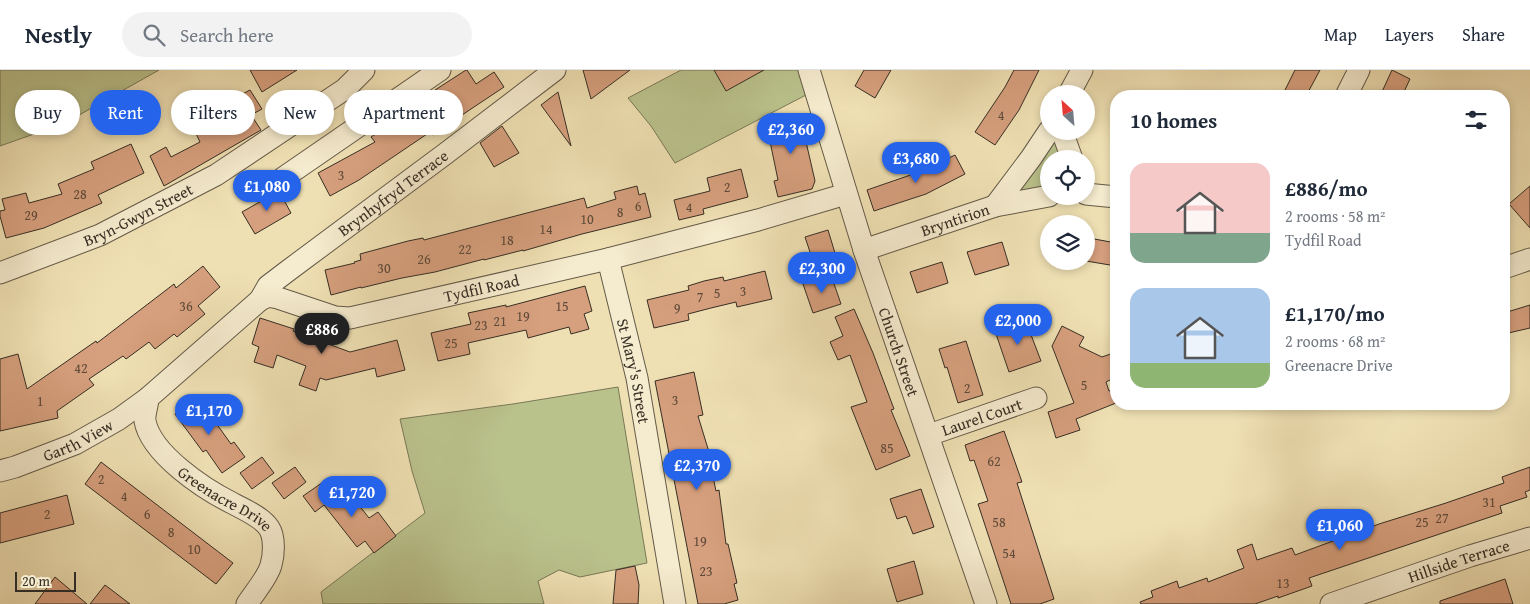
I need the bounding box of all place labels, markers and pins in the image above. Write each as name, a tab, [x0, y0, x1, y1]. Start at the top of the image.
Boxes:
pin: £2,360	[750, 112, 832, 155]
pin: £3,680	[875, 142, 957, 184]
pin: £1,080	[226, 170, 308, 212]
pin: £2,300	[781, 252, 863, 294]
pin: £2,000	[977, 304, 1059, 346]
pin: £886	[292, 312, 352, 355]
pin: £1,170	[168, 394, 250, 436]
pin: £2,370	[656, 448, 738, 491]
pin: £1,720	[311, 476, 393, 518]
pin: £1,060	[1299, 508, 1381, 551]

